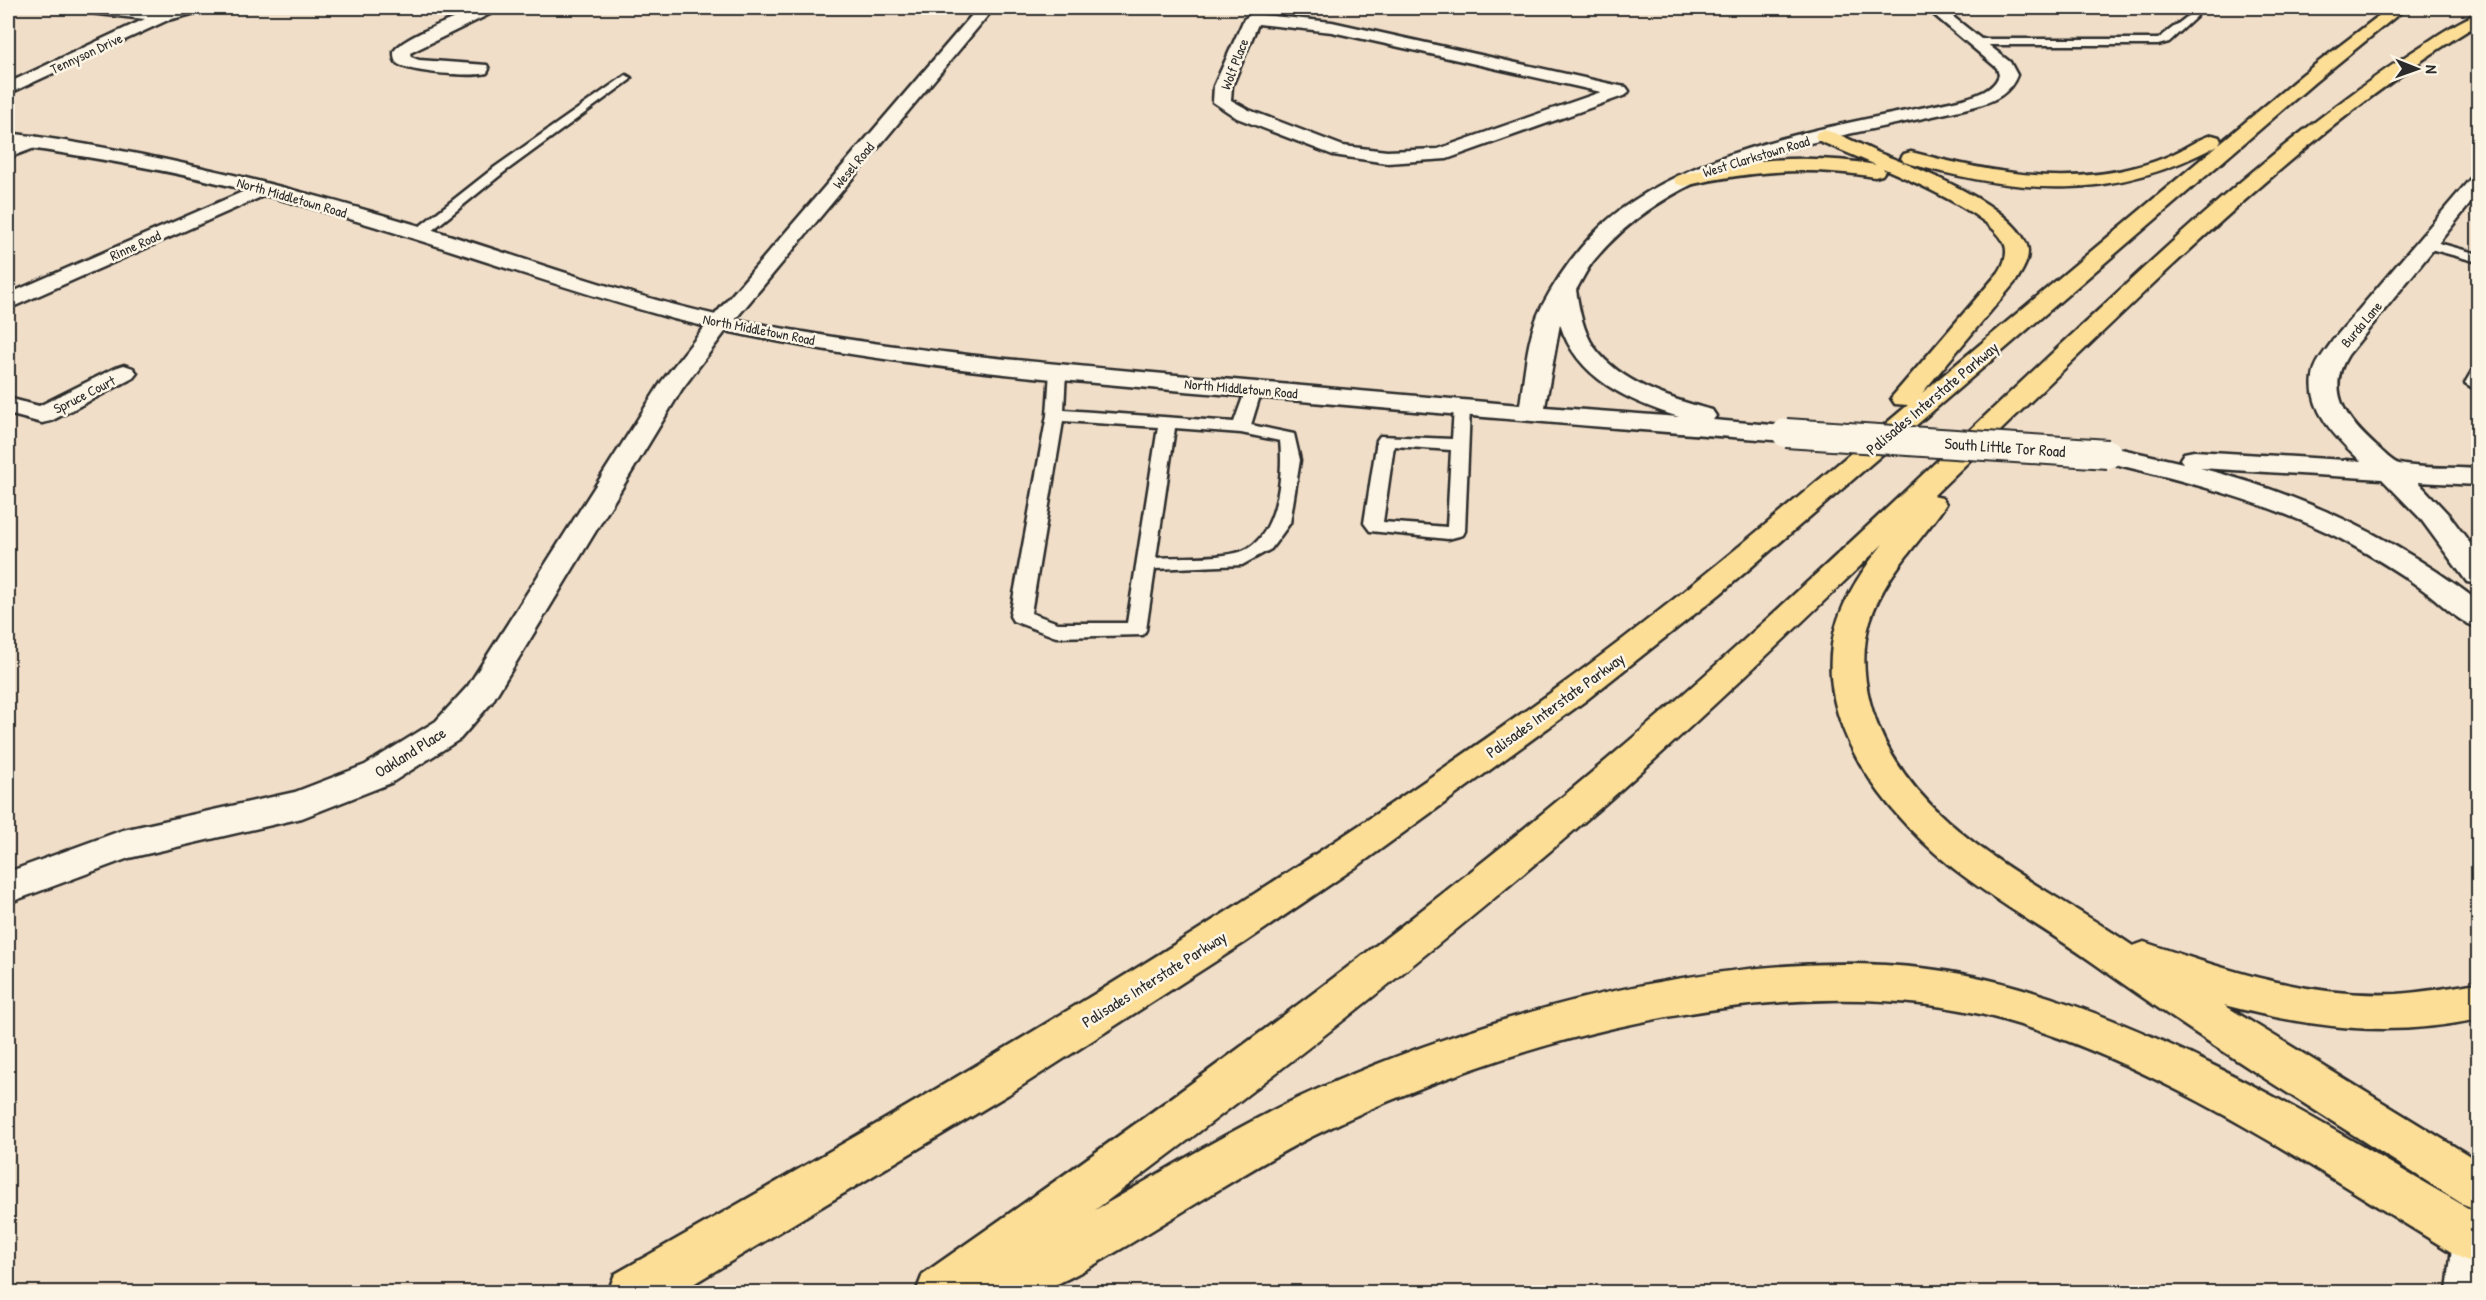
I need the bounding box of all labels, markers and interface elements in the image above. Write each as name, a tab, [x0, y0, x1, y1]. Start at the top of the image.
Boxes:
street label: Tennyson Drive	[47, 28, 126, 79]
street label: Wolf Place	[1216, 35, 1253, 92]
north arrow	[2387, 39, 2447, 99]
text: N	[2421, 65, 2443, 74]
street label: West Clarkstown Road	[1700, 131, 1812, 181]
street label: Wesel Road	[828, 137, 878, 192]
street label: North Middletown Road	[235, 172, 350, 222]
street label: Rinne Road	[107, 225, 164, 265]
street label: Burda Lane	[2336, 297, 2386, 351]
street label: North Middletown Road	[701, 309, 817, 349]
street label: Palisades Interstate Parkway	[1861, 336, 2003, 460]
street label: Spruce Court	[50, 370, 119, 419]
street label: North Middletown Road	[1184, 374, 1299, 402]
street label: South Little Tor Road	[1944, 432, 2066, 462]
street label: Palisades Interstate Parkway	[1481, 647, 1629, 763]
street label: Oakland Place	[370, 721, 450, 783]
street label: Palisades Interstate Parkway	[1078, 925, 1231, 1032]

